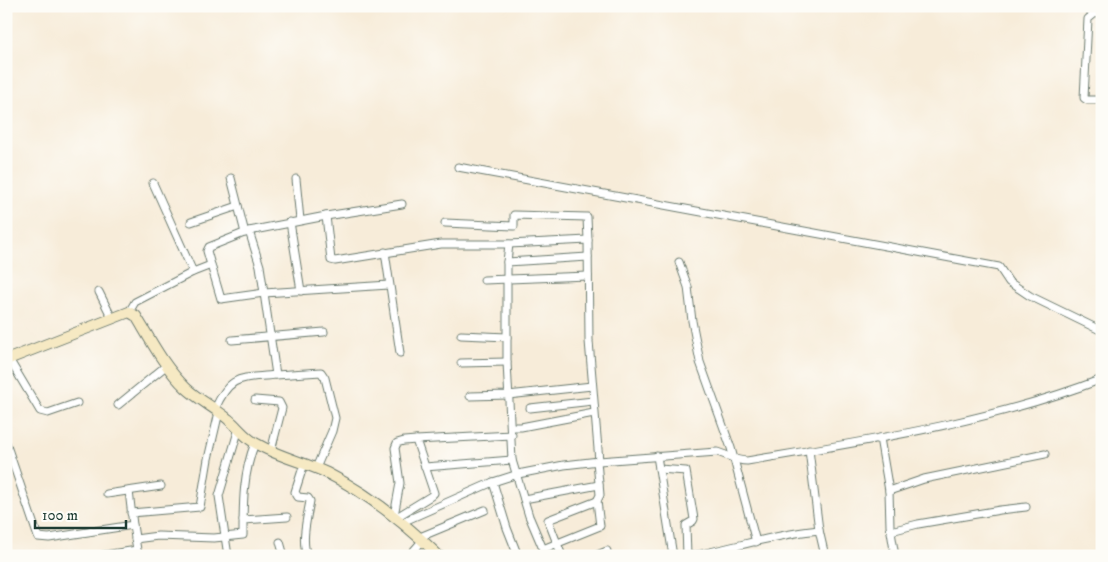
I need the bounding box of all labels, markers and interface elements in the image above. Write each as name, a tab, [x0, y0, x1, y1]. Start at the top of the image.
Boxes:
scale bar	[35, 497, 126, 529]
text: 100 m	[42, 506, 78, 525]

